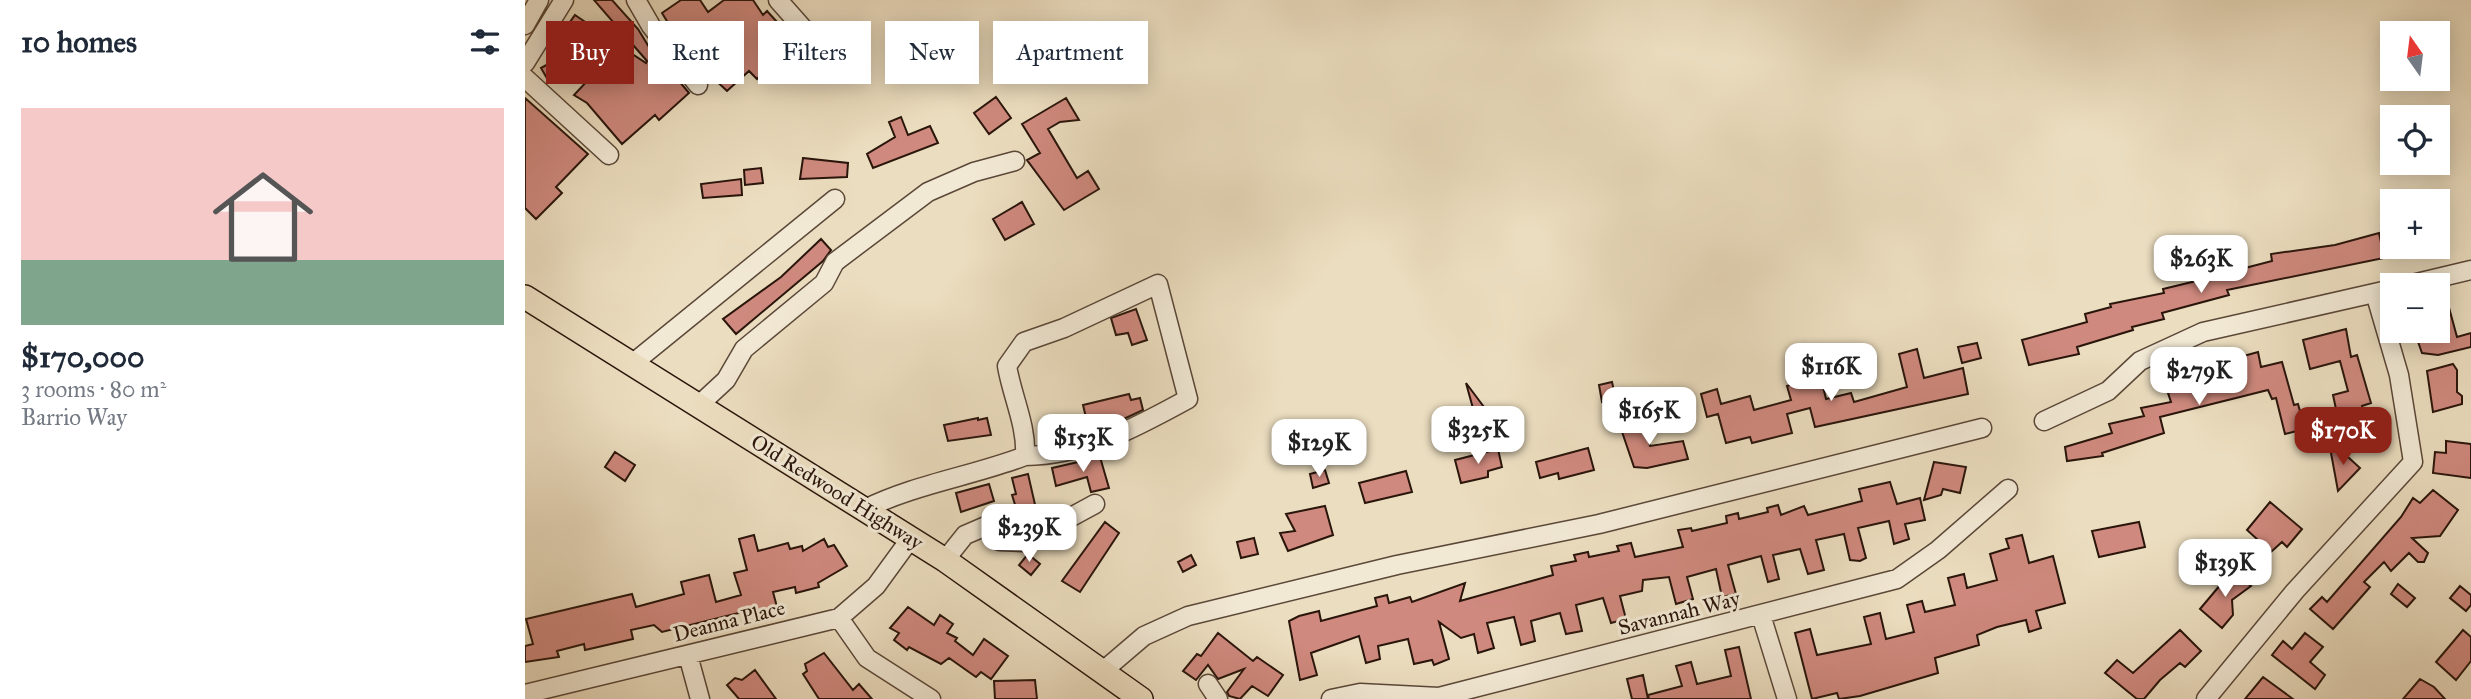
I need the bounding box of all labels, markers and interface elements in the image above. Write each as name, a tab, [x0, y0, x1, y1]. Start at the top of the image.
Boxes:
chip: Buy	[546, 21, 634, 84]
chip: Rent	[648, 21, 744, 84]
chip: Filters	[758, 21, 871, 84]
chip: New	[885, 21, 979, 84]
chip: Apartment	[993, 21, 1148, 84]
north arrow	[2380, 21, 2450, 91]
map controls	[2380, 21, 2450, 343]
icon: filters	[466, 23, 504, 61]
text: 10 homes	[21, 24, 137, 60]
button: locate	[2380, 105, 2450, 175]
icon: home	[200, 154, 326, 280]
button: +	[2380, 189, 2450, 259]
pin: $263K	[2152, 236, 2250, 295]
text: $263K	[2170, 244, 2232, 272]
button: −	[2380, 273, 2450, 343]
text: $170,000	[21, 339, 144, 375]
pin: $116K	[1782, 344, 1880, 403]
pin: $279K	[2150, 348, 2248, 407]
text: $116K	[1801, 352, 1861, 380]
text: $279K	[2166, 356, 2232, 384]
text: 3 rooms · 80 m²	[21, 375, 166, 403]
pin: $165K	[1600, 388, 1698, 447]
text: $165K	[1618, 396, 1680, 424]
text: Barrio Way	[21, 403, 127, 431]
pin: $325K	[1429, 406, 1527, 466]
pin: $170K	[2294, 407, 2392, 467]
pin: $153K	[1034, 414, 1132, 474]
text: $325K	[1447, 415, 1509, 443]
text: $170K	[2311, 416, 2375, 444]
pin: $129K	[1270, 420, 1368, 479]
text: $153K	[1054, 423, 1112, 451]
text: $129K	[1288, 428, 1350, 456]
street label: Old Redwood Highway	[746, 429, 929, 556]
pin: $239K	[980, 504, 1078, 564]
text: $239K	[997, 513, 1061, 541]
pin: $139K	[2176, 540, 2274, 599]
text: $139K	[2195, 548, 2255, 576]
street label: Savannah Way	[1615, 585, 1744, 641]
street label: Deanna Place	[670, 594, 788, 647]

